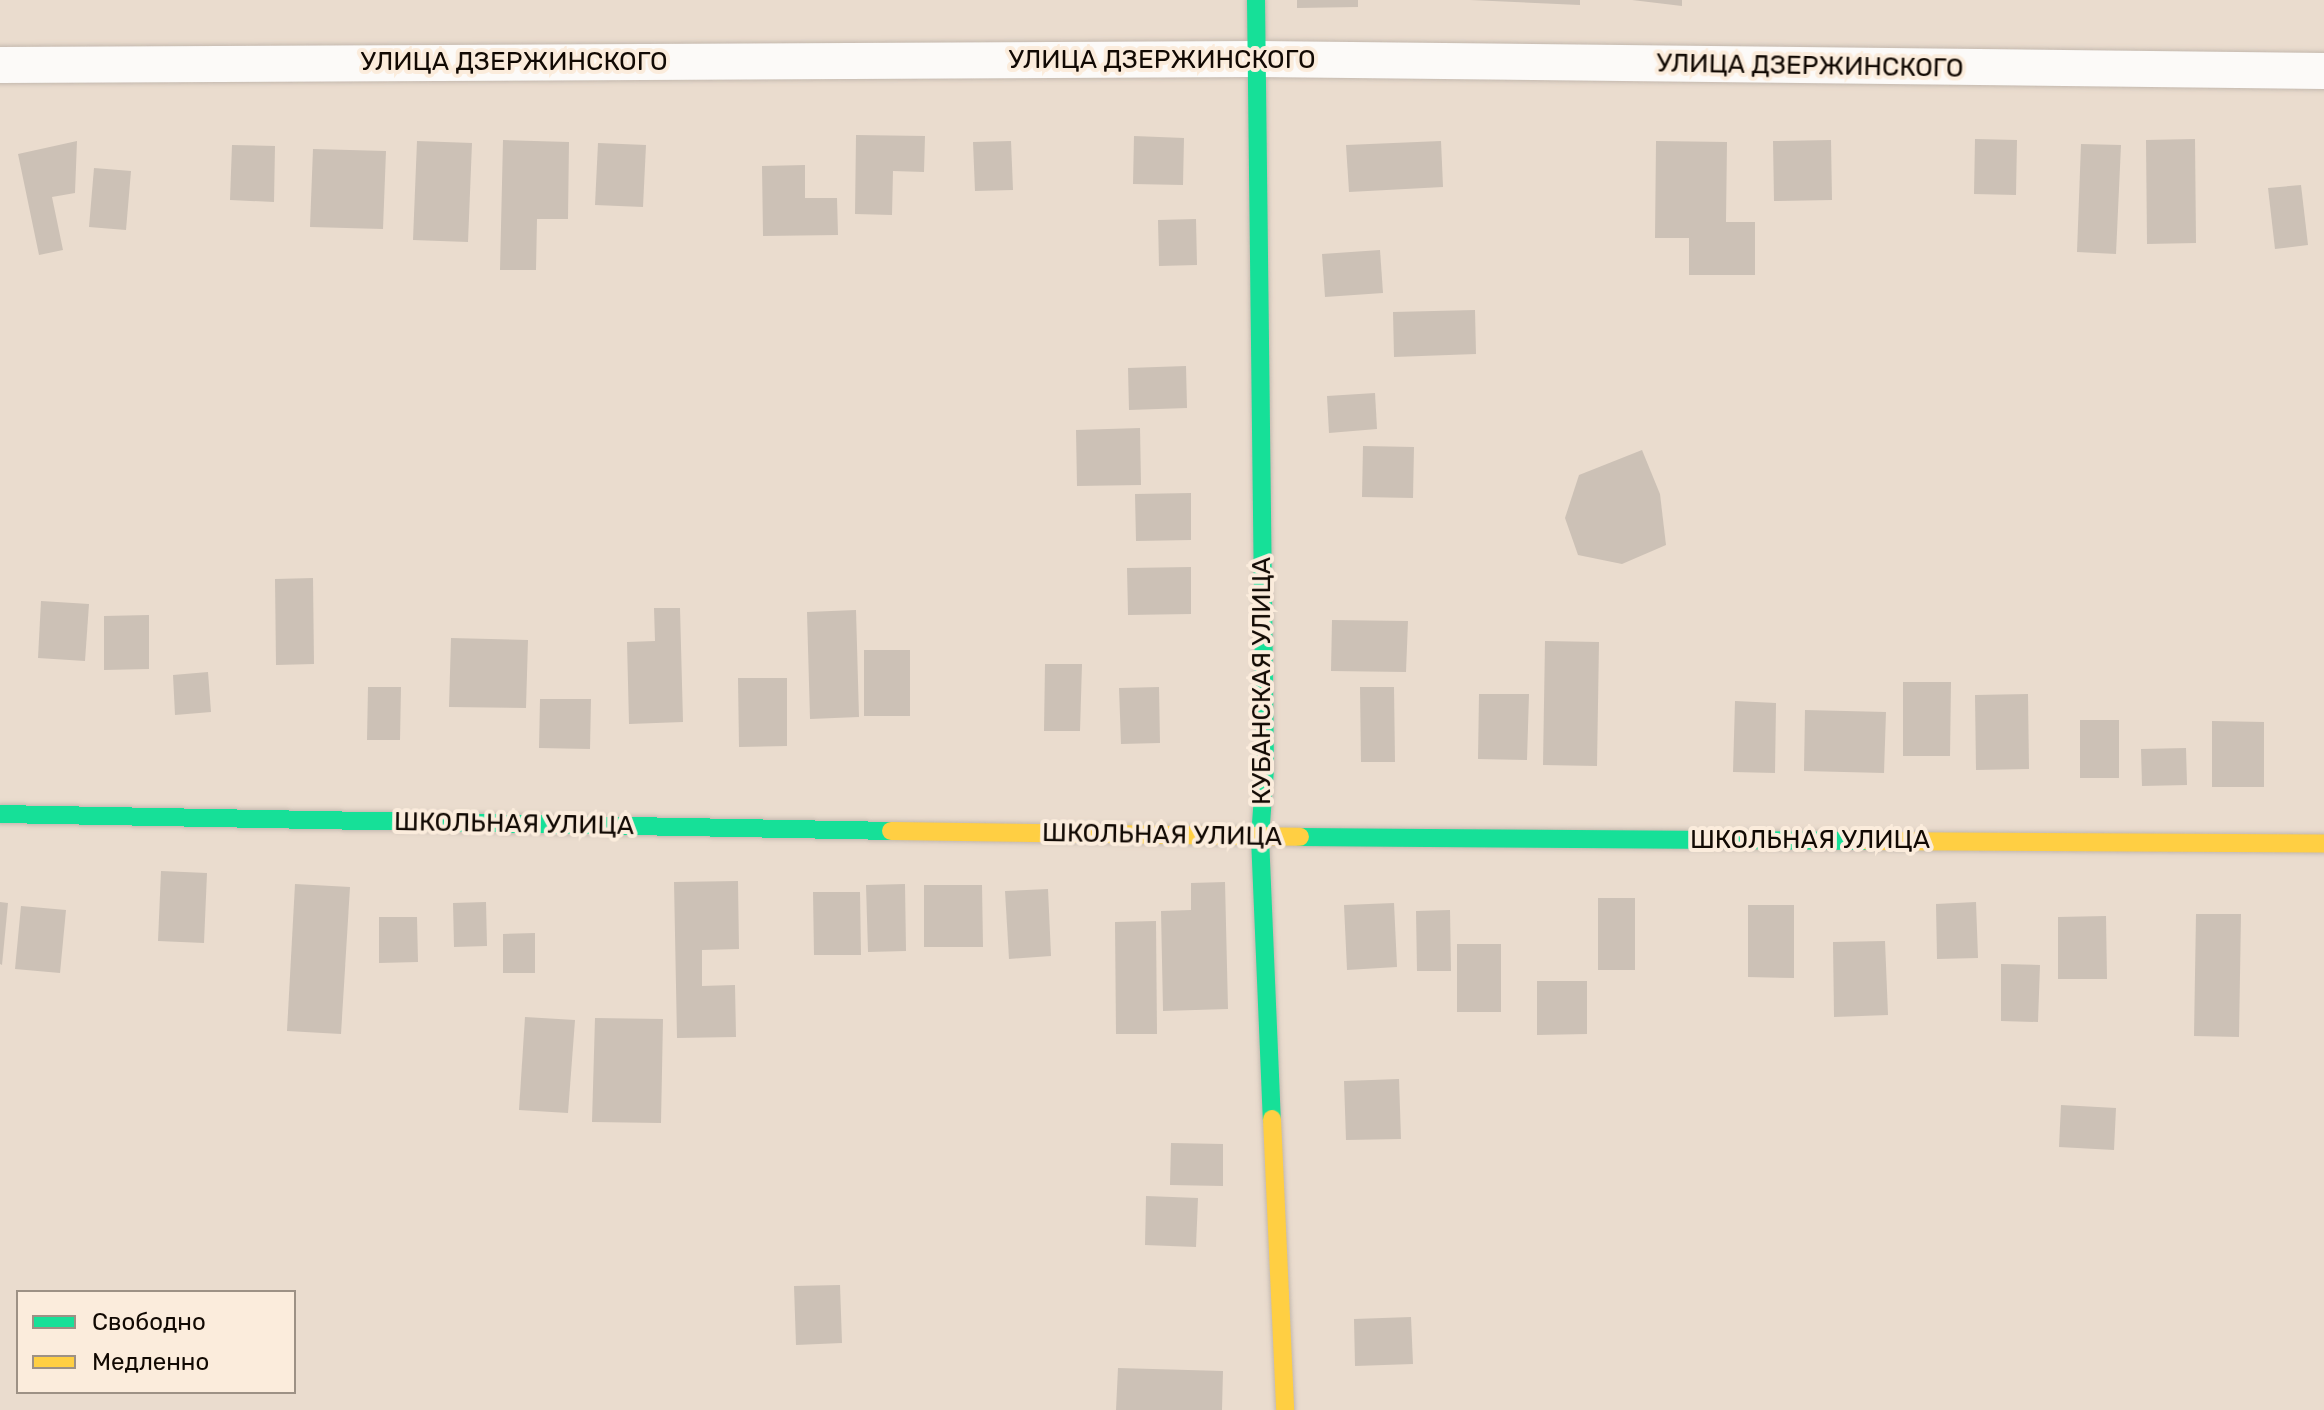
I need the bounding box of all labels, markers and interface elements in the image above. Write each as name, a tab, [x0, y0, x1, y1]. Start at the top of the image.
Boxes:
street label: УЛИЦА ДЗЕРЖИНСКОГО	[1008, 44, 1316, 76]
street label: УЛИЦА ДЗЕРЖИНСКОГО	[360, 46, 668, 78]
street label: УЛИЦА ДЗЕРЖИНСКОГО	[1656, 48, 1964, 84]
street label: КУБАНСКАЯ УЛИЦА	[1246, 557, 1278, 805]
street label: ШКОЛЬНАЯ УЛИЦА	[394, 806, 634, 842]
street label: ШКОЛЬНАЯ УЛИЦА	[1042, 817, 1282, 853]
street label: ШКОЛЬНАЯ УЛИЦА	[1690, 824, 1930, 856]
legend	[16, 1290, 296, 1394]
text: Свободно	[92, 1308, 206, 1336]
text: Медленно	[92, 1348, 209, 1376]

